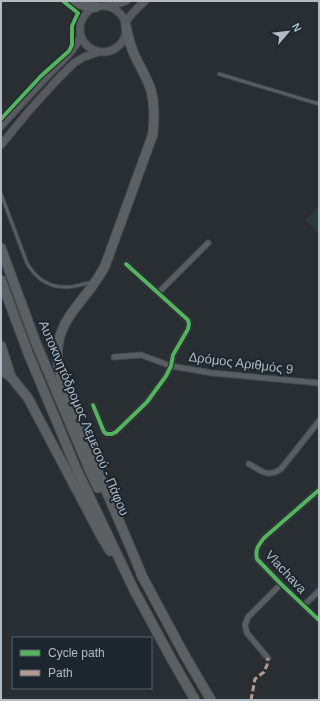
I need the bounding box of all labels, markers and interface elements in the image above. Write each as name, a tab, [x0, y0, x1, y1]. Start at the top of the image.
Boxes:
north arrow	[268, 12, 308, 52]
text: N	[290, 21, 304, 34]
street label: Αυτοκινητόδρομος Λεμεσού - Πάφου	[36, 318, 132, 518]
street label: Δρόμος Αριθμός 9	[188, 349, 294, 377]
street label: Vlachava	[262, 547, 310, 597]
legend	[12, 637, 152, 689]
text: Cycle path	[48, 646, 105, 660]
text: Path	[48, 666, 73, 680]

